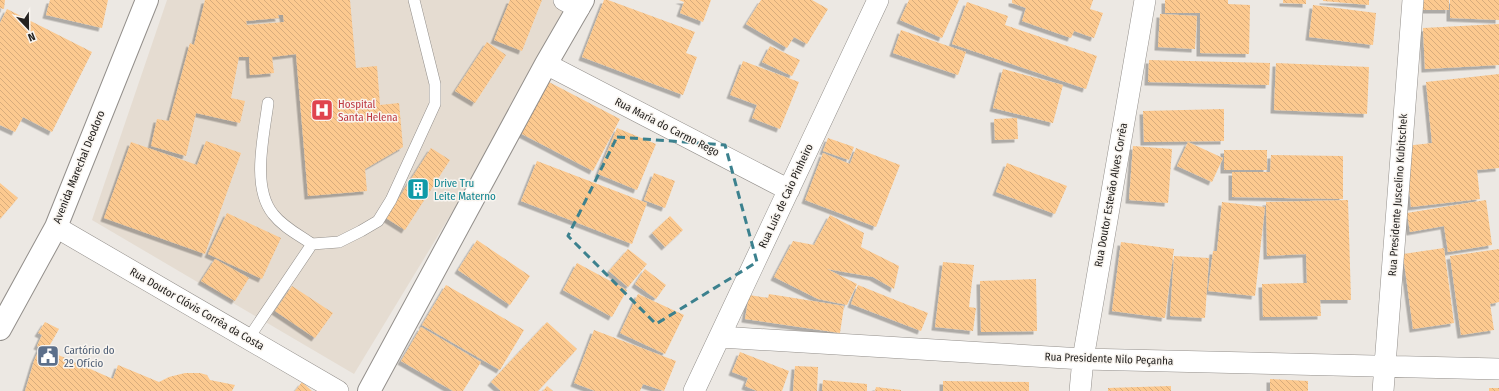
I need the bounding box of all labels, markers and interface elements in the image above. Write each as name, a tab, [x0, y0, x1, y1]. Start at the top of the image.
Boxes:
north arrow	[8, 8, 48, 48]
text: N	[26, 30, 37, 44]
street label: Rua María do Carmo Rego	[613, 95, 722, 159]
hospital icon: Hospital Santa Helena	[309, 97, 335, 123]
place label: Hospital Santa Helena	[338, 98, 398, 124]
street label: Avenida Marechal Deodoro	[50, 108, 108, 225]
street label: Rua Presidente Juscelino Kubitschek	[1386, 112, 1410, 277]
street label: Rua Doutor Estevão Alves Corrêa	[1092, 122, 1130, 268]
street label: Rua Luís de Caio Pinheiro	[756, 141, 816, 250]
building icon: Drive Tru Leite Materno	[405, 176, 431, 202]
place label: Drive Tru Leite Materno	[434, 177, 496, 203]
street label: Rua Doutor Clóvis Corrêa da Costa	[128, 265, 266, 353]
public building icon: Cartório do 2º Ofício	[35, 343, 61, 369]
place label: Cartório do 2º Ofício	[64, 344, 115, 370]
street label: Rua Presidente Nilo Peçanha	[1044, 350, 1174, 368]

